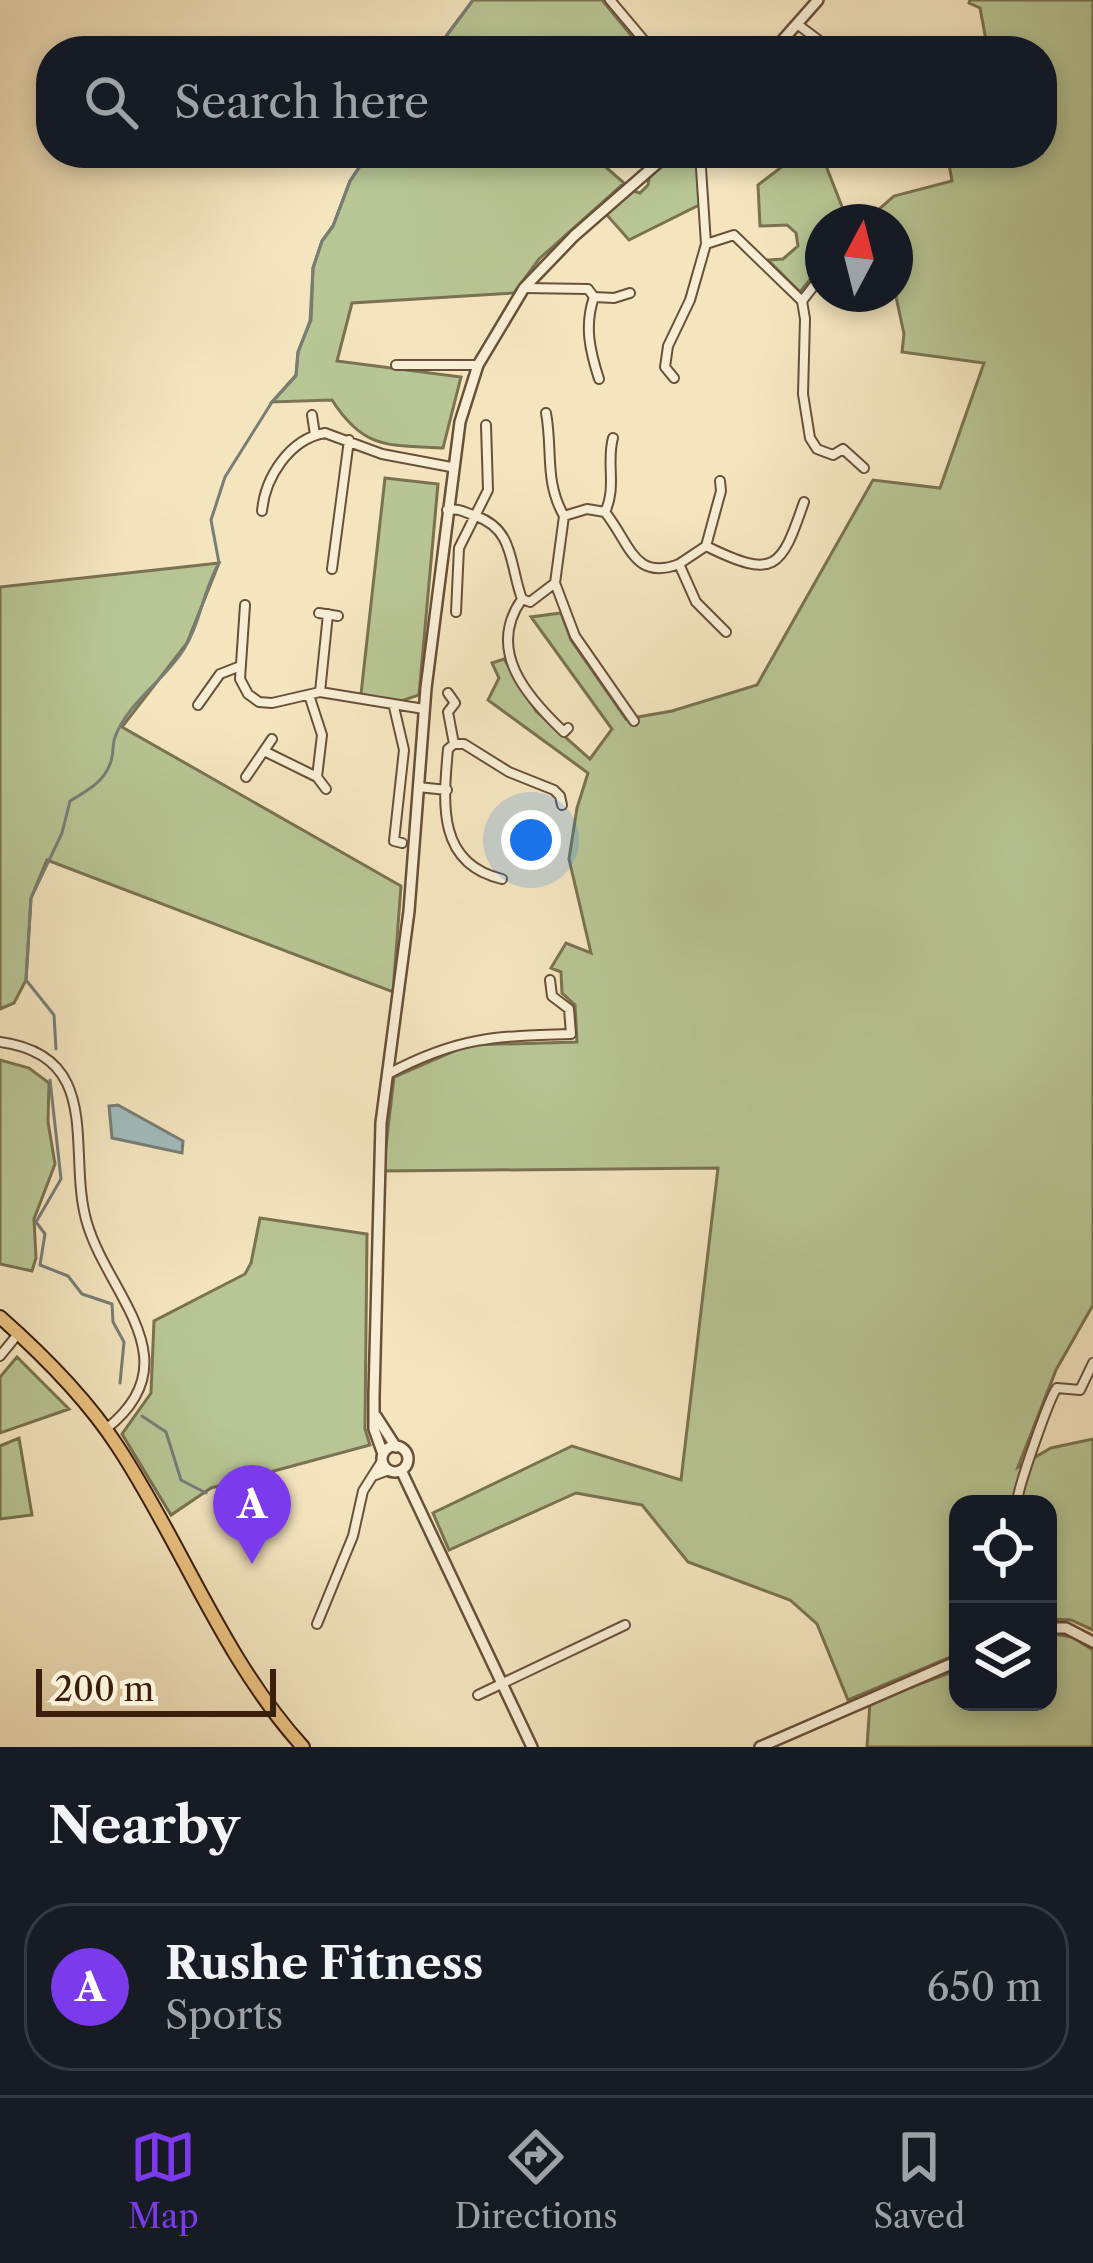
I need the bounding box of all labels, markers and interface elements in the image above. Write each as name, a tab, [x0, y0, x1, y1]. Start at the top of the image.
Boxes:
search box	[36, 36, 1057, 168]
icon: search	[78, 69, 144, 135]
text: Search here	[174, 74, 429, 130]
north arrow	[805, 204, 913, 312]
your location	[501, 810, 561, 870]
pin: A	[213, 1465, 291, 1564]
map controls	[949, 1495, 1057, 1711]
button: locate	[949, 1495, 1057, 1603]
button: layers	[949, 1603, 1057, 1711]
scale bar	[36, 1663, 276, 1716]
text: 200 m	[54, 1669, 154, 1710]
text: Nearby	[48, 1794, 240, 1856]
text: Rushe Fitness	[165, 1935, 483, 1991]
text: A	[75, 1963, 105, 2011]
text: 650 m	[927, 1963, 1042, 2011]
text: Sports	[165, 1991, 283, 2039]
tab: Map	[128, 2124, 199, 2237]
tab: Directions	[455, 2124, 618, 2237]
tab: Saved	[873, 2124, 965, 2237]

